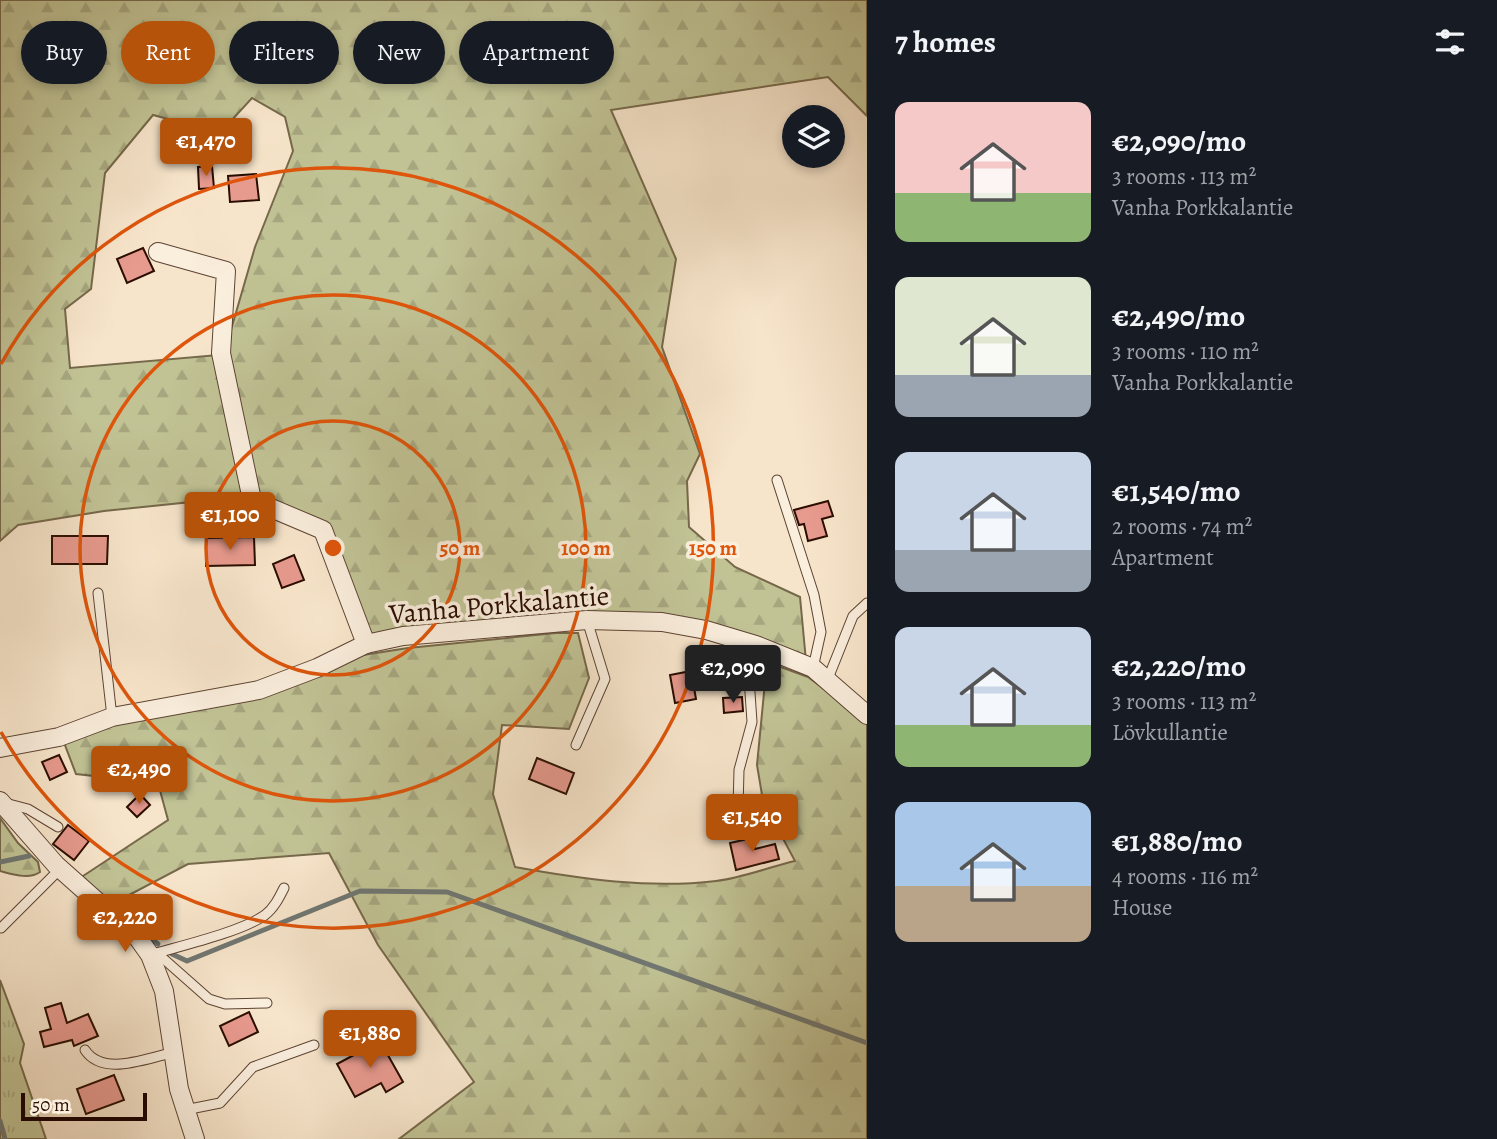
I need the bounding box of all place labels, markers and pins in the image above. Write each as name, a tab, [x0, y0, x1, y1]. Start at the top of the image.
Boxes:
pin: €1,470	[149, 118, 263, 178]
pin: €1,100	[173, 492, 287, 552]
centre of rings	[321, 536, 345, 560]
pin: €2,090	[676, 646, 790, 705]
pin: €2,490	[82, 746, 196, 806]
pin: €1,540	[695, 794, 809, 854]
pin: €2,220	[68, 894, 182, 954]
pin: €1,880	[313, 1010, 427, 1070]

